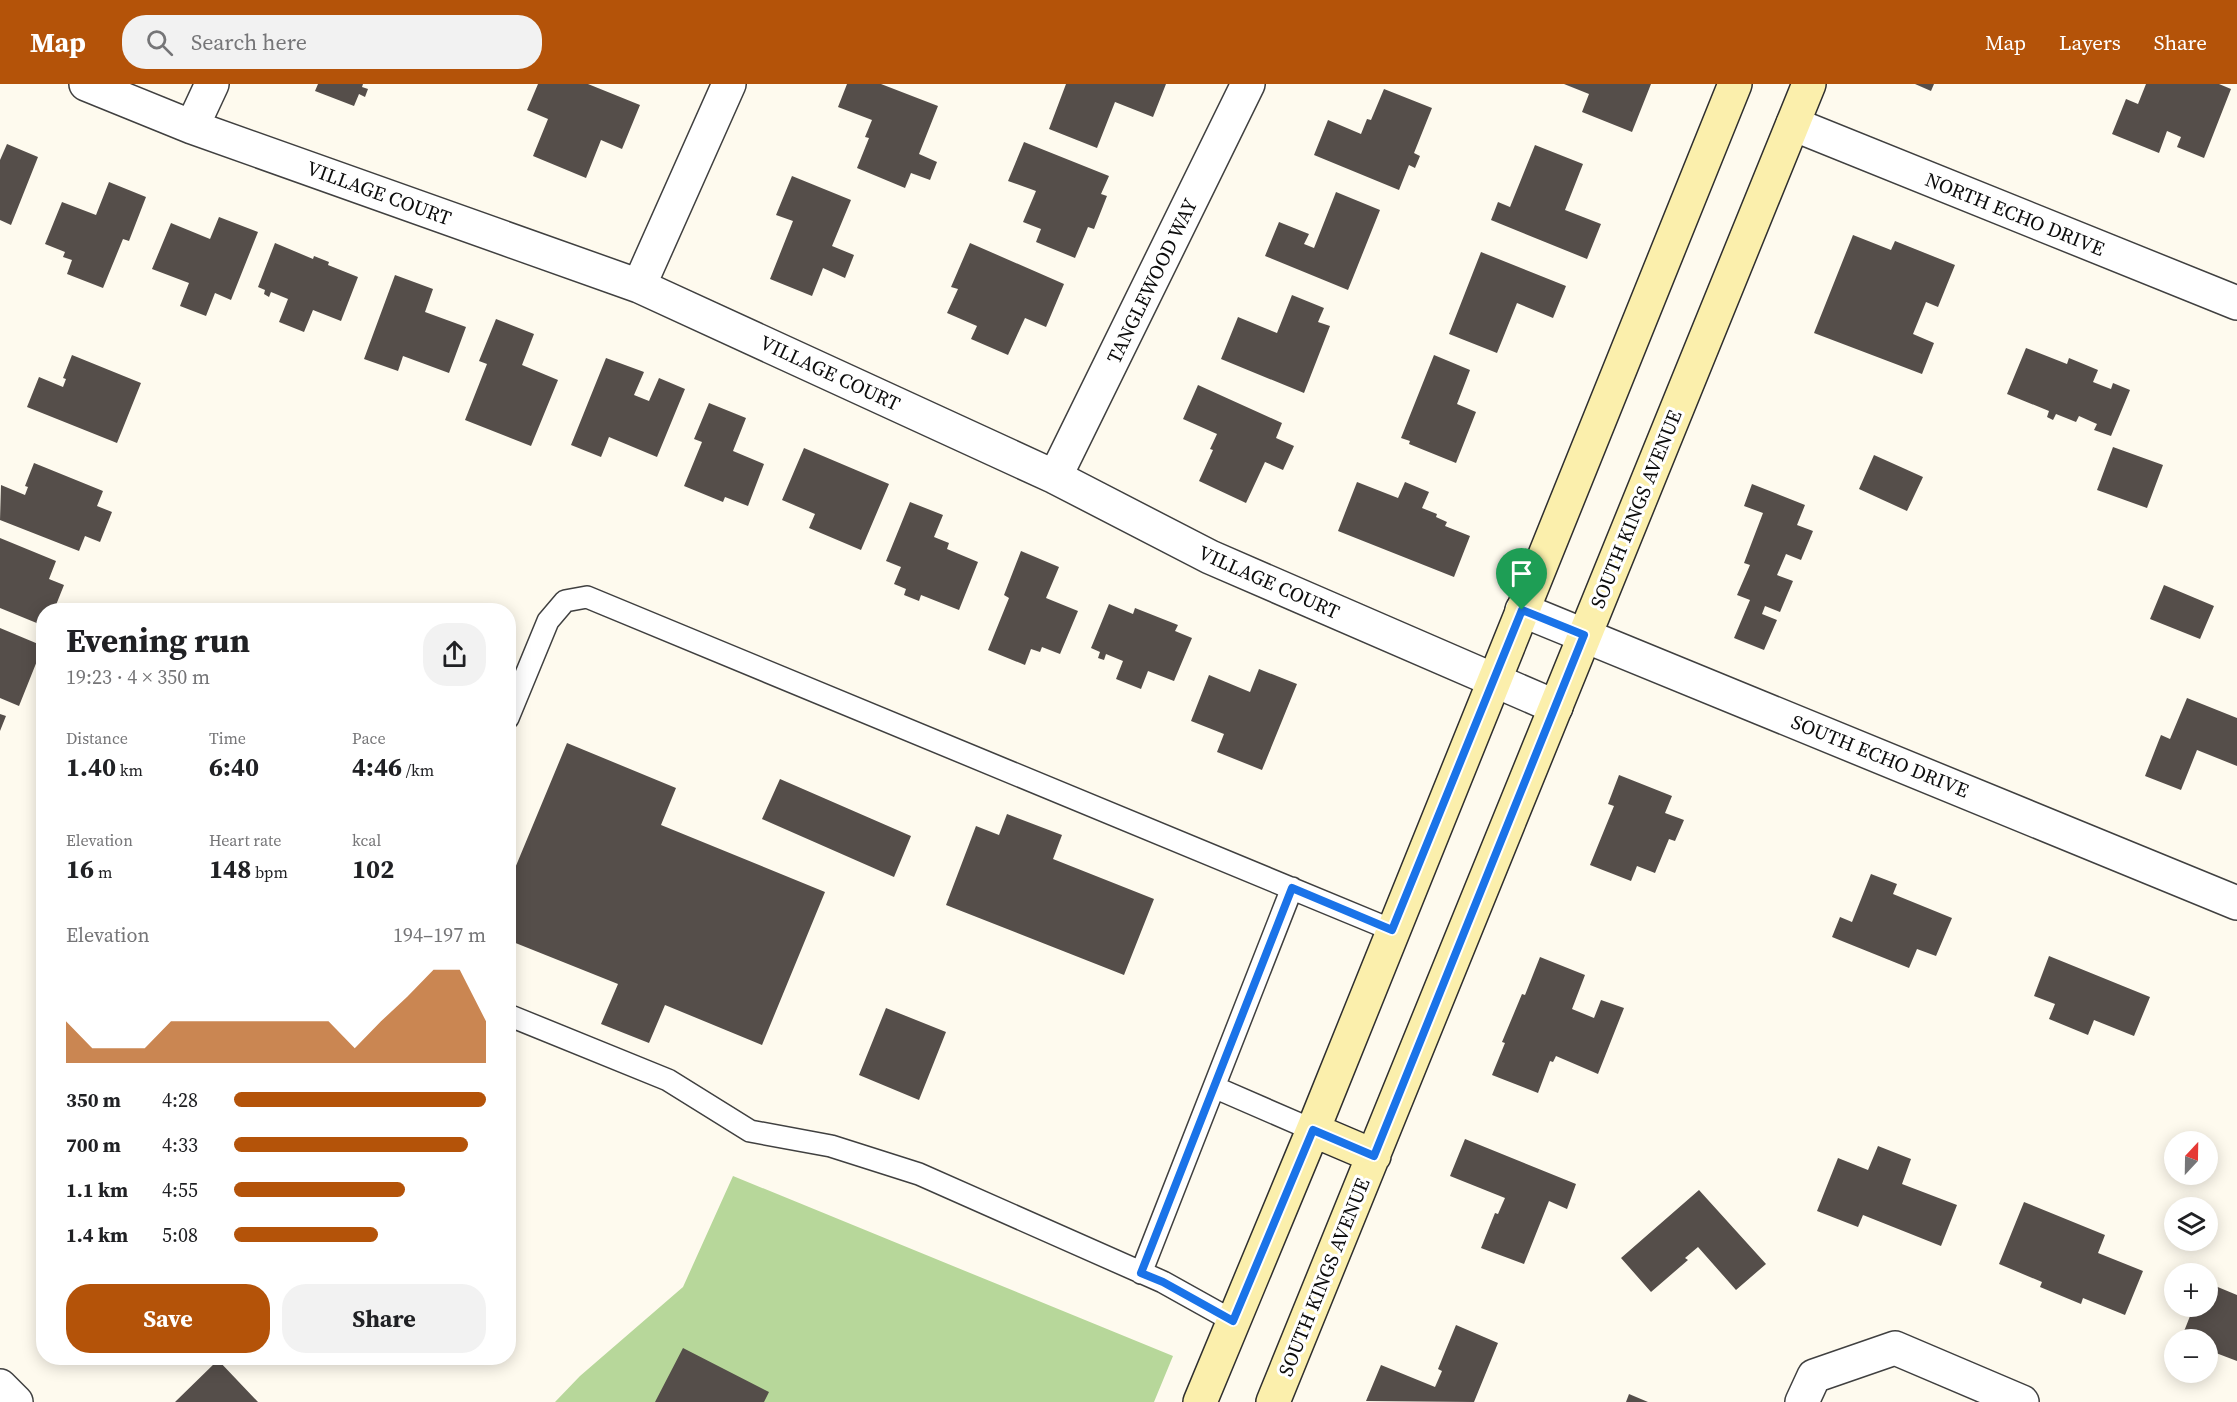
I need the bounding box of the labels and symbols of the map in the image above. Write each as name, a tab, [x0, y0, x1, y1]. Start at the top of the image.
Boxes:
street label: VILLAGE COURT	[303, 154, 455, 232]
street label: NORTH ECHO DRIVE	[1921, 165, 2109, 263]
street label: TANGLEWOOD WAY	[1100, 193, 1204, 368]
street label: VILLAGE COURT	[755, 328, 905, 418]
street label: SOUTH KINGS AVENUE	[1583, 406, 1689, 612]
street label: VILLAGE COURT	[1194, 538, 1344, 626]
pin	[1496, 548, 1547, 610]
street label: SOUTH ECHO DRIVE	[1787, 708, 1973, 804]
north arrow	[2164, 1131, 2218, 1185]
street label: SOUTH KINGS AVENUE	[1271, 1174, 1377, 1380]

